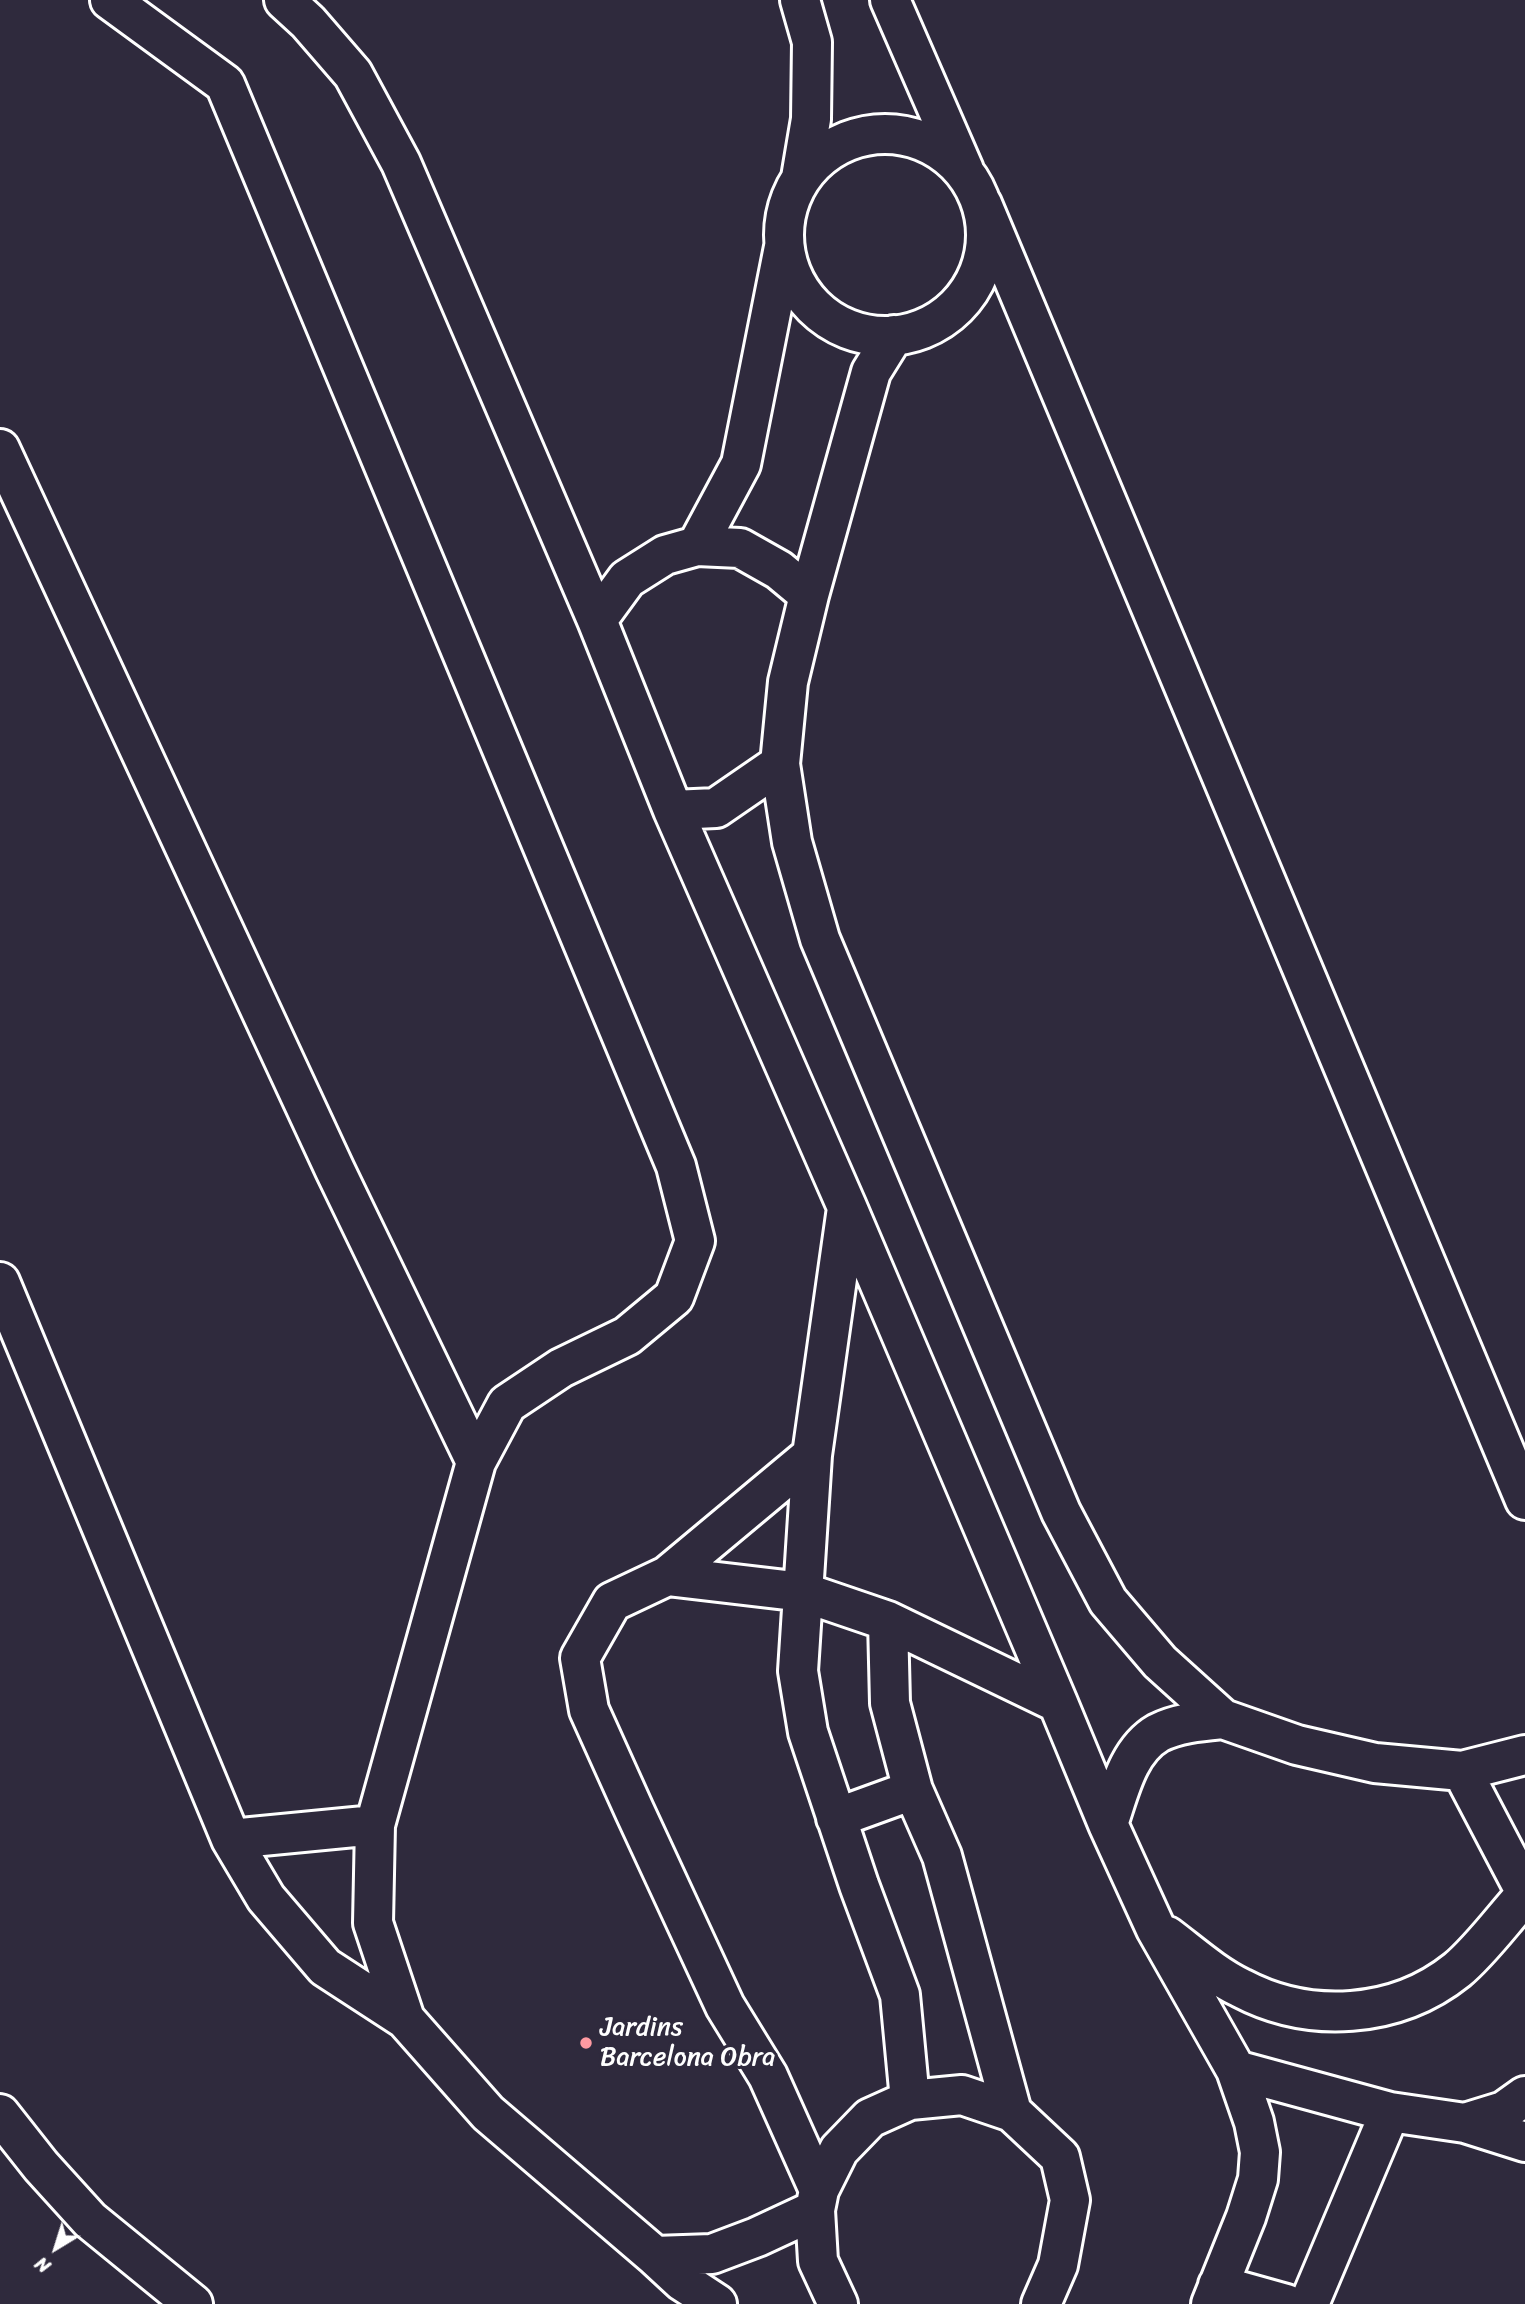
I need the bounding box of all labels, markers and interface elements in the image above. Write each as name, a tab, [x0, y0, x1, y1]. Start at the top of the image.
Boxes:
place label: Jardins Barcelona Obra	[600, 2012, 775, 2074]
marker: Jardins Barcelona Obra	[578, 2035, 594, 2051]
north arrow	[21, 2213, 91, 2283]
text: N	[27, 2248, 58, 2282]

